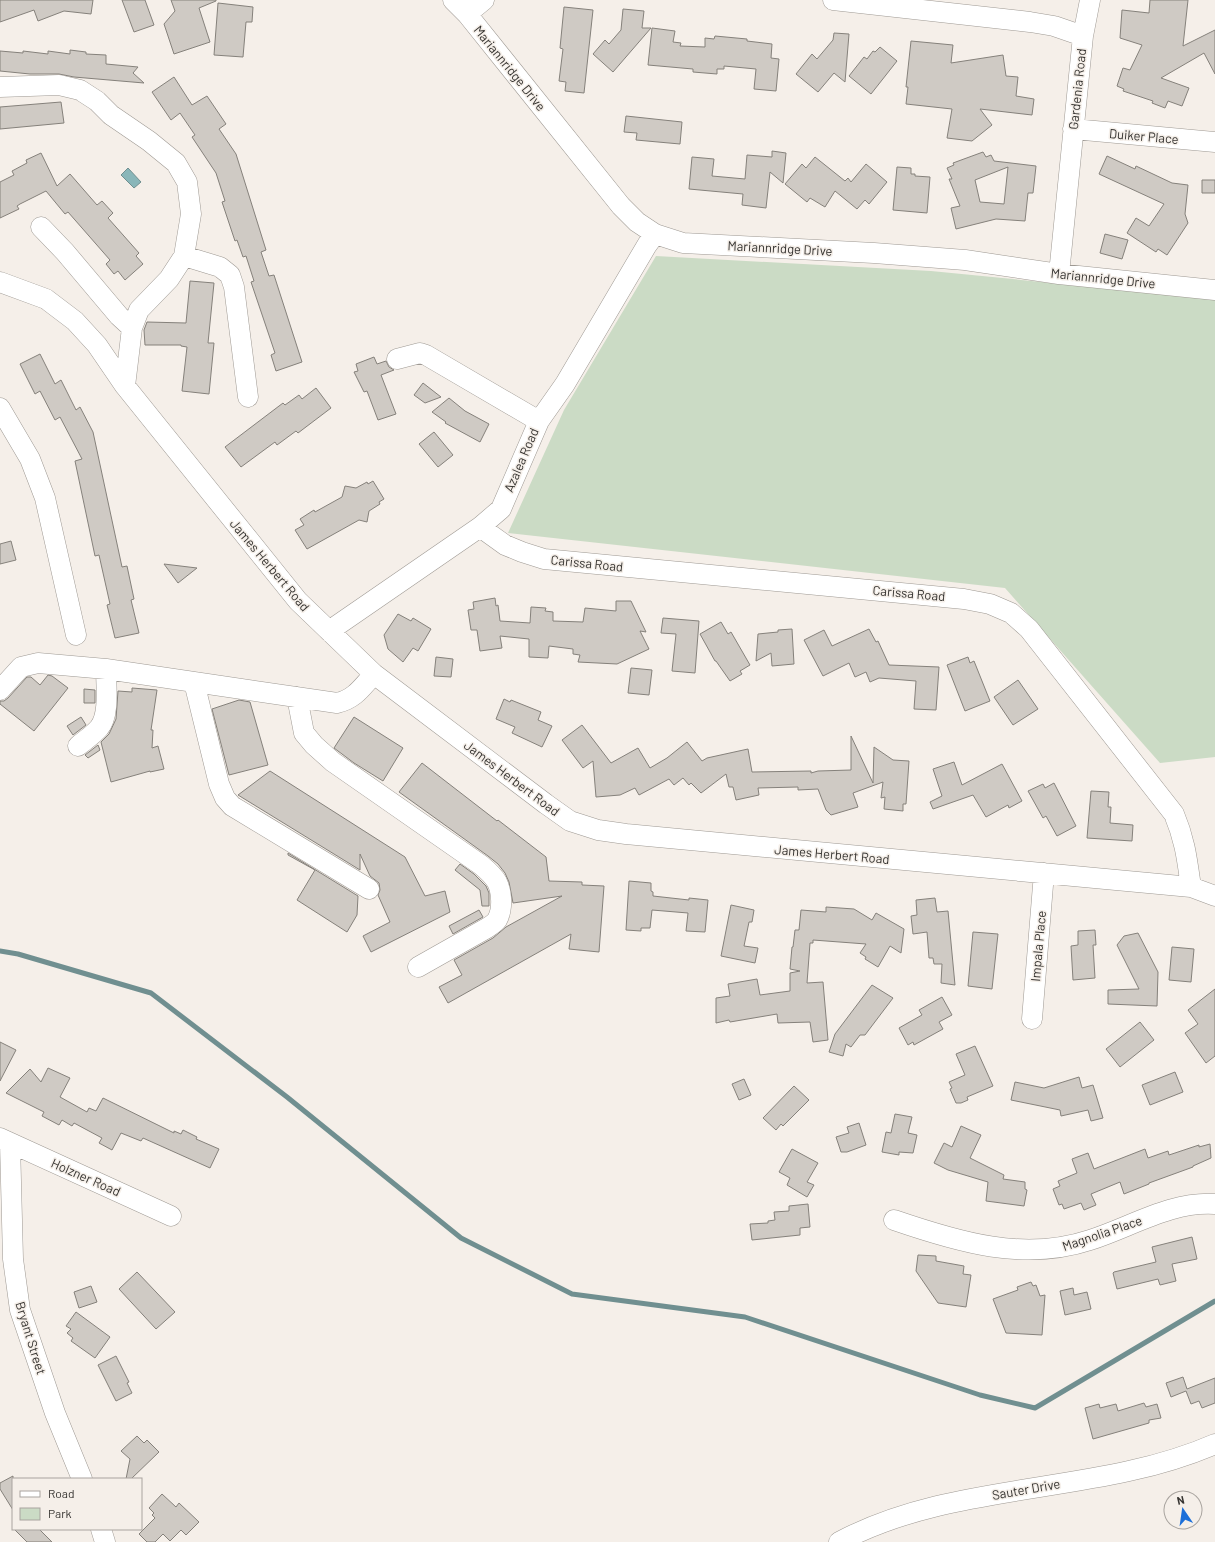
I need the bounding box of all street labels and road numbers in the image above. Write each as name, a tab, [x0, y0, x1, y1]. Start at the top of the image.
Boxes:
street label: Mariannridge Drive	[471, 22, 549, 114]
street label: Gardenia Road	[1065, 48, 1089, 130]
street label: Duiker Place	[1109, 125, 1179, 147]
street label: Mariannridge Drive	[727, 237, 833, 259]
street label: Mariannridge Drive	[1050, 265, 1156, 291]
street label: Azalea Road	[500, 425, 542, 495]
street label: James Herbert Road	[227, 516, 313, 614]
street label: Carissa Road	[550, 551, 624, 575]
street label: Carissa Road	[872, 582, 946, 604]
street label: James Herbert Road	[461, 737, 563, 819]
street label: James Herbert Road	[774, 841, 890, 867]
street label: Impala Place	[1027, 910, 1049, 982]
street label: Holzner Road	[49, 1155, 123, 1199]
street label: Magnolia Place	[1060, 1212, 1144, 1254]
street label: Bryant Street	[12, 1300, 50, 1376]
street label: Sauter Drive	[991, 1475, 1061, 1503]

